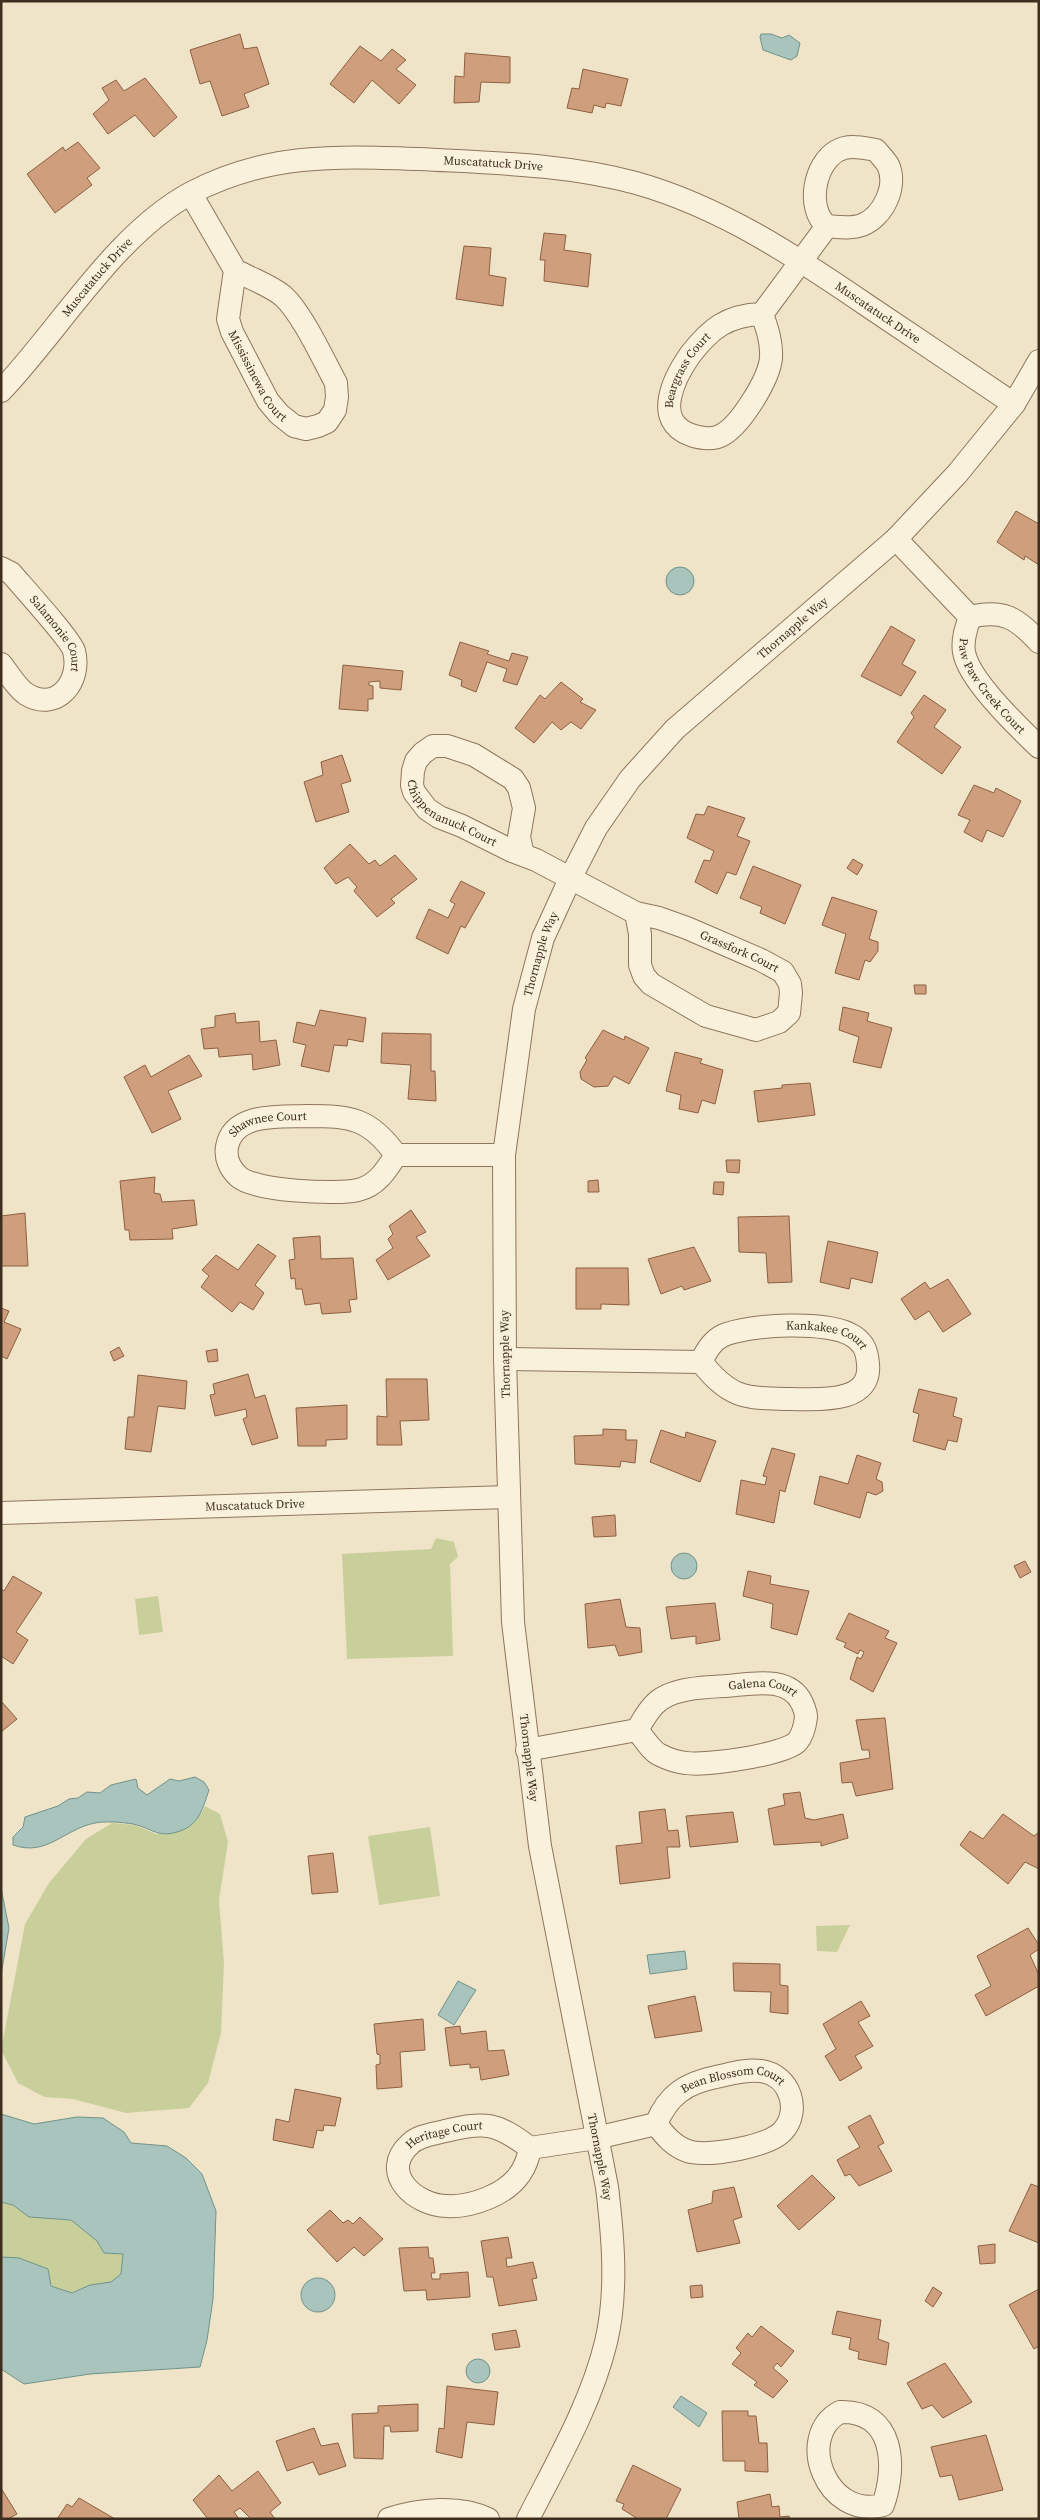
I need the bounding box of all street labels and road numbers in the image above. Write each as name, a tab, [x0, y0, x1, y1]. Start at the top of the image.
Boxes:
street label: Muscatatuck Drive	[443, 152, 544, 175]
street label: Muscatatuck Drive	[58, 234, 136, 320]
street label: Muscatatuck Drive	[832, 278, 924, 347]
street label: Mississinewa Court	[225, 328, 290, 425]
street label: Beargrass Court	[661, 328, 714, 408]
street label: Salamonie Court	[26, 592, 84, 673]
street label: Thornapple Way	[754, 593, 832, 663]
street label: Paw Paw Creek Court	[955, 637, 1029, 737]
street label: Chippenanuck Court	[404, 779, 500, 850]
street label: Thornapple Way	[520, 908, 562, 998]
street label: Grassfork Court	[698, 927, 782, 976]
street label: Shawnee Court	[225, 1108, 307, 1140]
street label: Thornapple Way	[496, 1309, 514, 1398]
street label: Kankakee Court	[786, 1317, 872, 1352]
street label: Muscatatuck Drive	[205, 1495, 305, 1515]
street label: Galena Court	[728, 1675, 802, 1700]
street label: Thornapple Way	[516, 1713, 542, 1803]
street label: Bean Blossom Court	[679, 2082, 787, 2100]
street label: Thornapple Way	[584, 2112, 616, 2203]
street label: Heritage Court	[402, 2117, 482, 2152]

